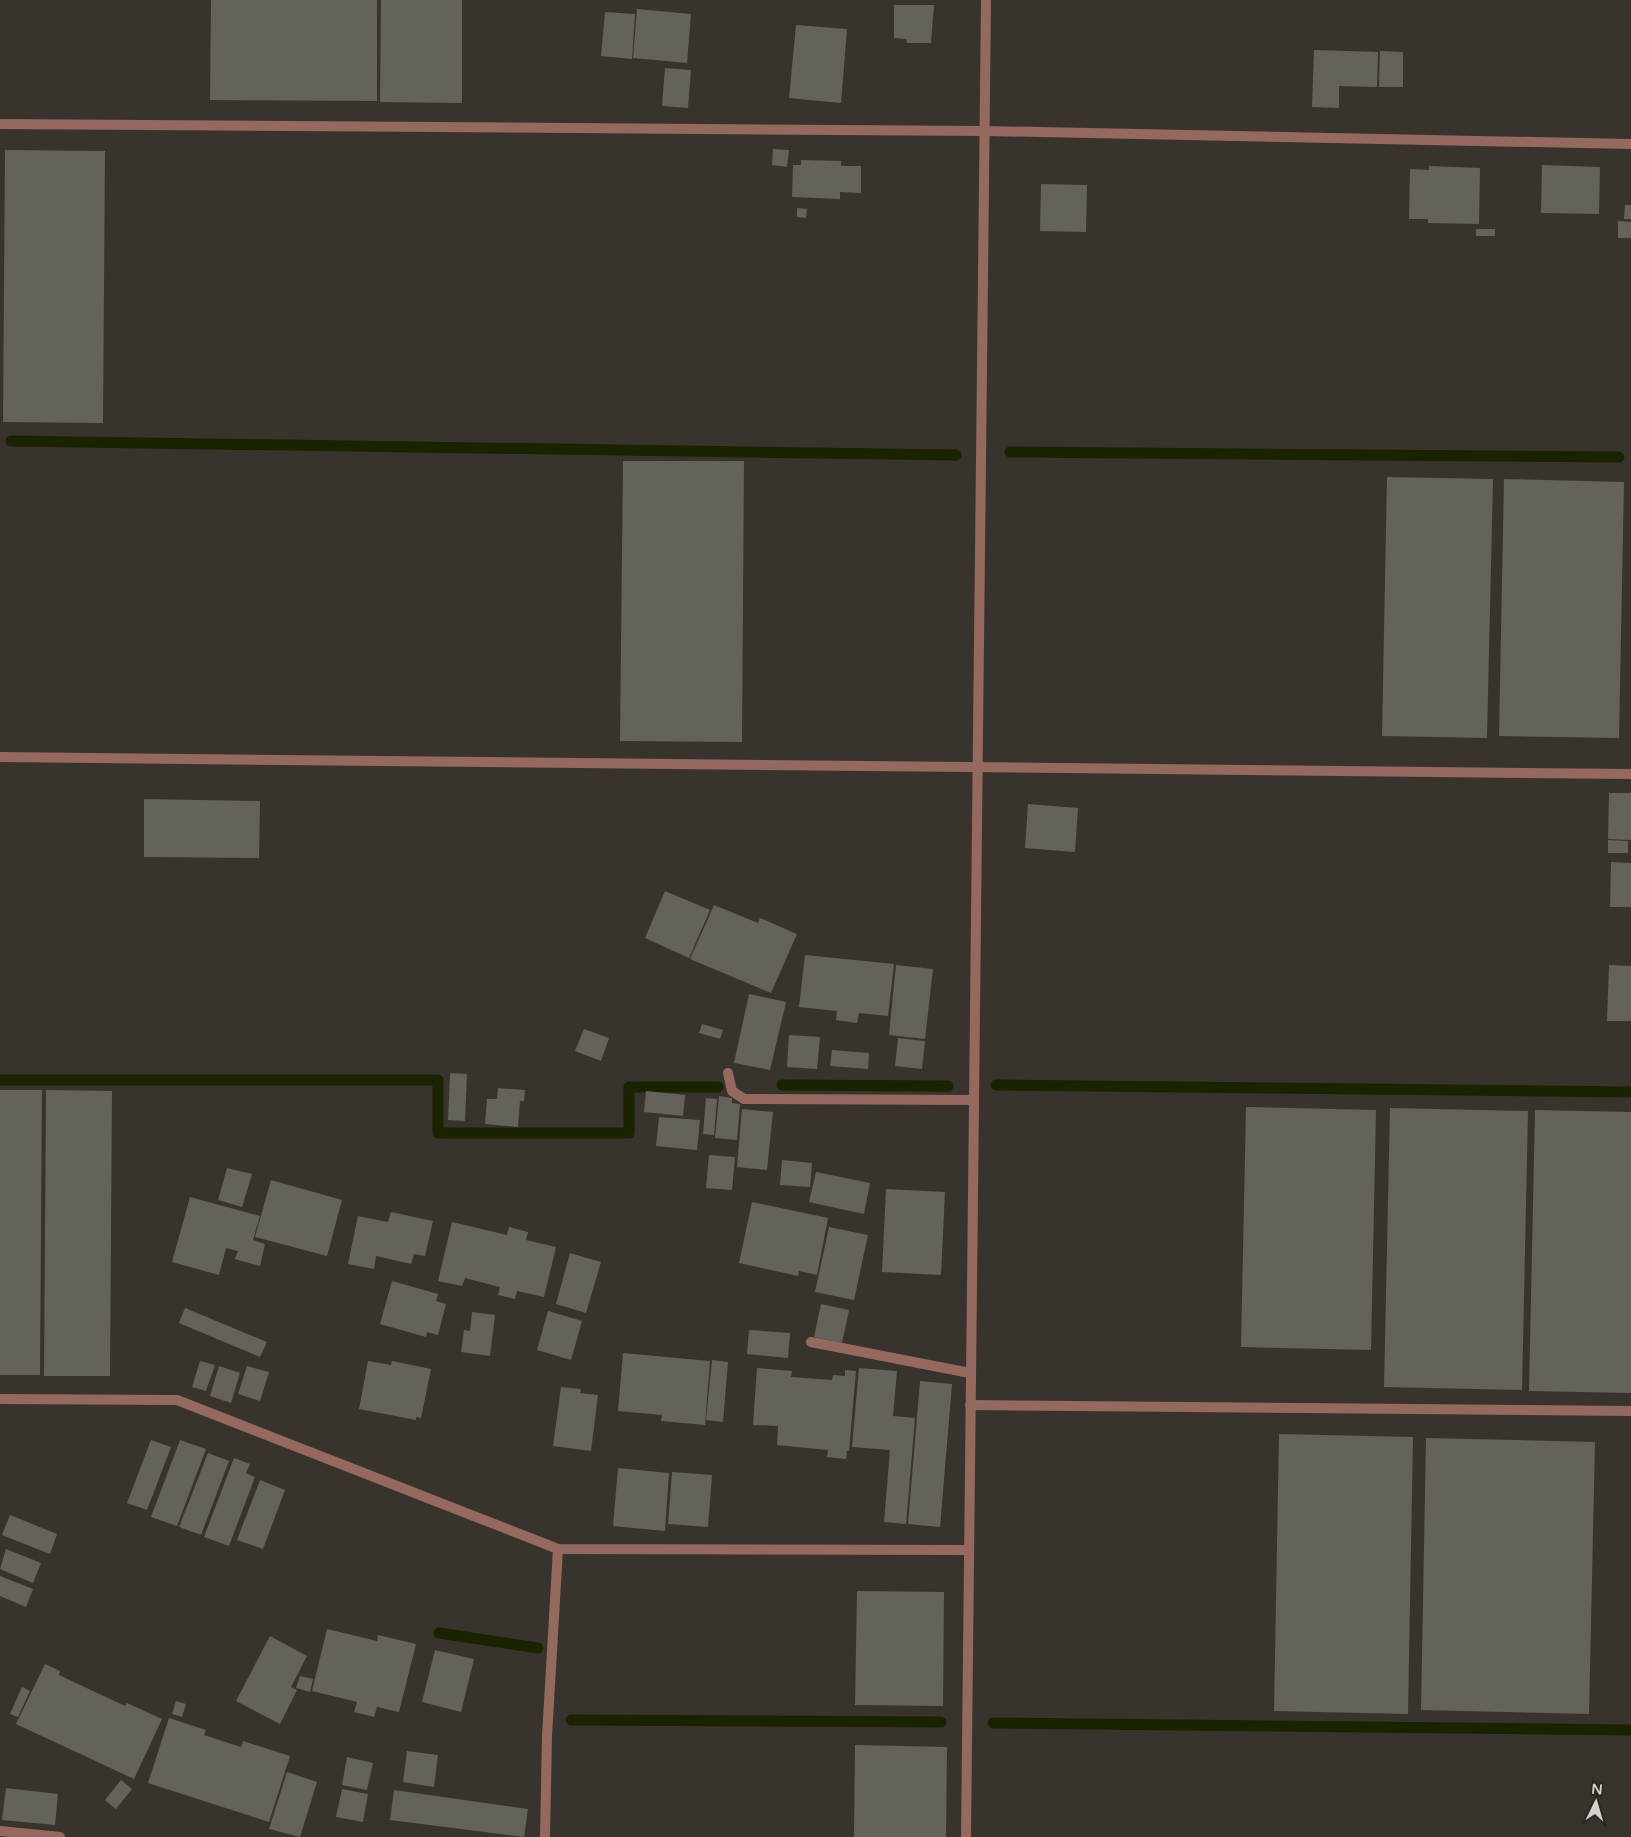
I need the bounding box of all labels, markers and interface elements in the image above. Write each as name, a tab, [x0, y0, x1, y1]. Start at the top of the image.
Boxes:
north arrow	[1571, 1777, 1621, 1827]
text: N	[1591, 1781, 1603, 1799]

